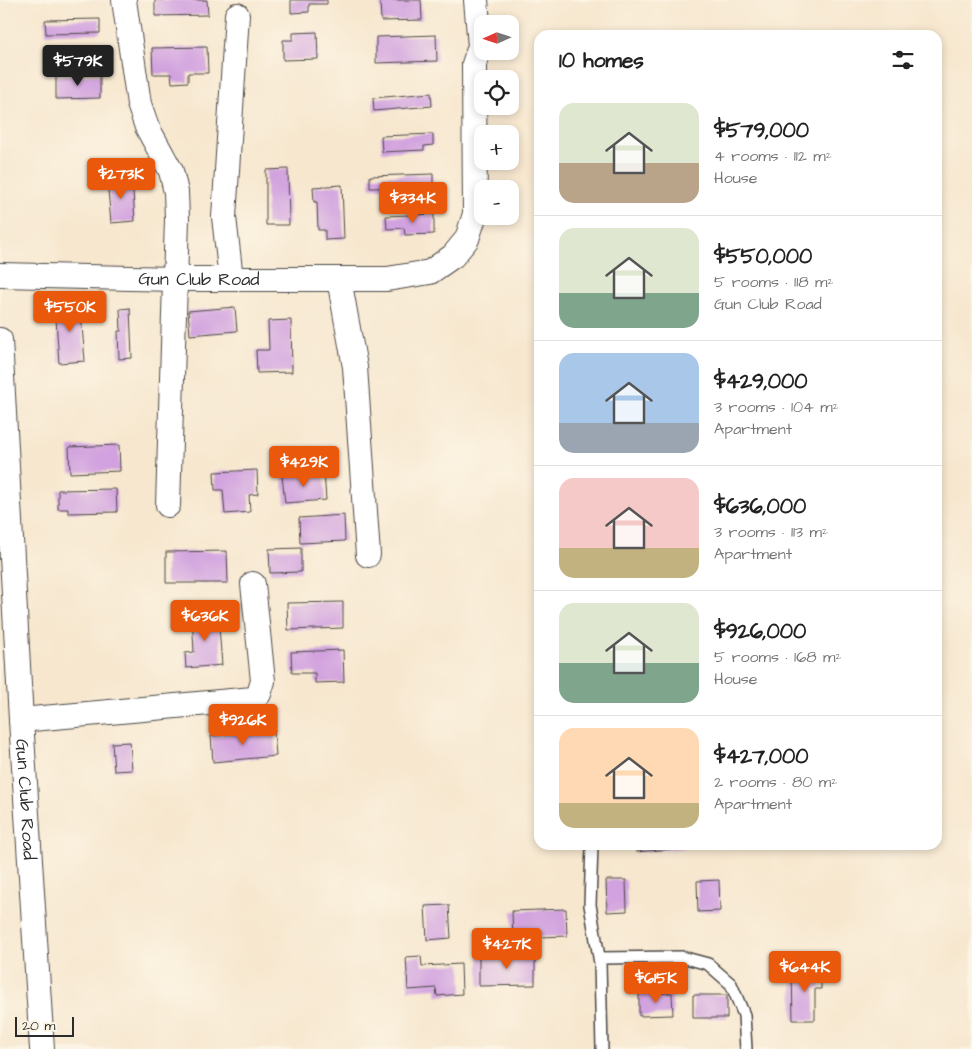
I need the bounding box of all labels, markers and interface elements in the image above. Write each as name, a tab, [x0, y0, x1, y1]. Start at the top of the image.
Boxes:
north arrow	[474, 15, 519, 60]
map controls	[474, 15, 519, 225]
pin: $579K	[43, 44, 113, 87]
text: 10 homes	[559, 46, 644, 75]
icon: filters	[889, 46, 917, 74]
text: $579K	[54, 50, 102, 72]
button: locate	[474, 70, 519, 115]
text: $579,000	[714, 116, 809, 145]
icon: home	[599, 123, 659, 183]
button: +	[474, 125, 519, 170]
text: 4 rooms · 112 m²	[714, 145, 832, 167]
pin: $273K	[86, 158, 156, 200]
text: $273K	[98, 163, 144, 185]
text: House	[714, 167, 758, 189]
button: −	[474, 180, 519, 225]
pin: $334K	[378, 182, 448, 224]
text: $334K	[390, 187, 436, 209]
text: $550,000	[714, 242, 812, 271]
icon: home	[599, 248, 659, 308]
street label: Gun Club Road	[138, 266, 260, 292]
text: 5 rooms · 118 m²	[714, 271, 833, 293]
pin: $550K	[35, 290, 105, 333]
text: Gun Club Road	[714, 293, 822, 315]
text: $550K	[44, 296, 96, 318]
text: $429,000	[714, 367, 807, 396]
icon: home	[599, 373, 659, 433]
text: 3 rooms · 104 m²	[714, 396, 839, 418]
text: Apartment	[714, 418, 792, 440]
pin: $429K	[269, 446, 339, 488]
text: $429K	[280, 451, 328, 473]
text: $636,000	[714, 492, 806, 521]
icon: home	[599, 498, 659, 558]
text: 3 rooms · 113 m²	[714, 521, 828, 543]
text: Apartment	[714, 543, 792, 565]
pin: $636K	[170, 600, 240, 642]
text: $636K	[182, 605, 228, 627]
text: $926,000	[714, 617, 806, 646]
icon: home	[599, 623, 659, 683]
text: 5 rooms · 168 m²	[714, 646, 841, 668]
text: House	[714, 668, 758, 690]
pin: $926K	[208, 704, 278, 746]
text: $926K	[220, 709, 266, 731]
street label: Gun Club Road	[10, 738, 42, 861]
text: $427,000	[714, 742, 808, 771]
icon: home	[599, 748, 659, 808]
text: 2 rooms · 80 m²	[714, 771, 837, 793]
text: Apartment	[714, 793, 792, 815]
pin: $427K	[472, 928, 542, 970]
text: $427K	[483, 933, 531, 955]
pin: $644K	[770, 950, 840, 993]
text: $644K	[780, 956, 830, 978]
pin: $615K	[621, 962, 691, 1004]
text: $615K	[635, 967, 677, 989]
scale bar	[15, 1014, 74, 1037]
text: 20 m	[22, 1016, 55, 1036]

